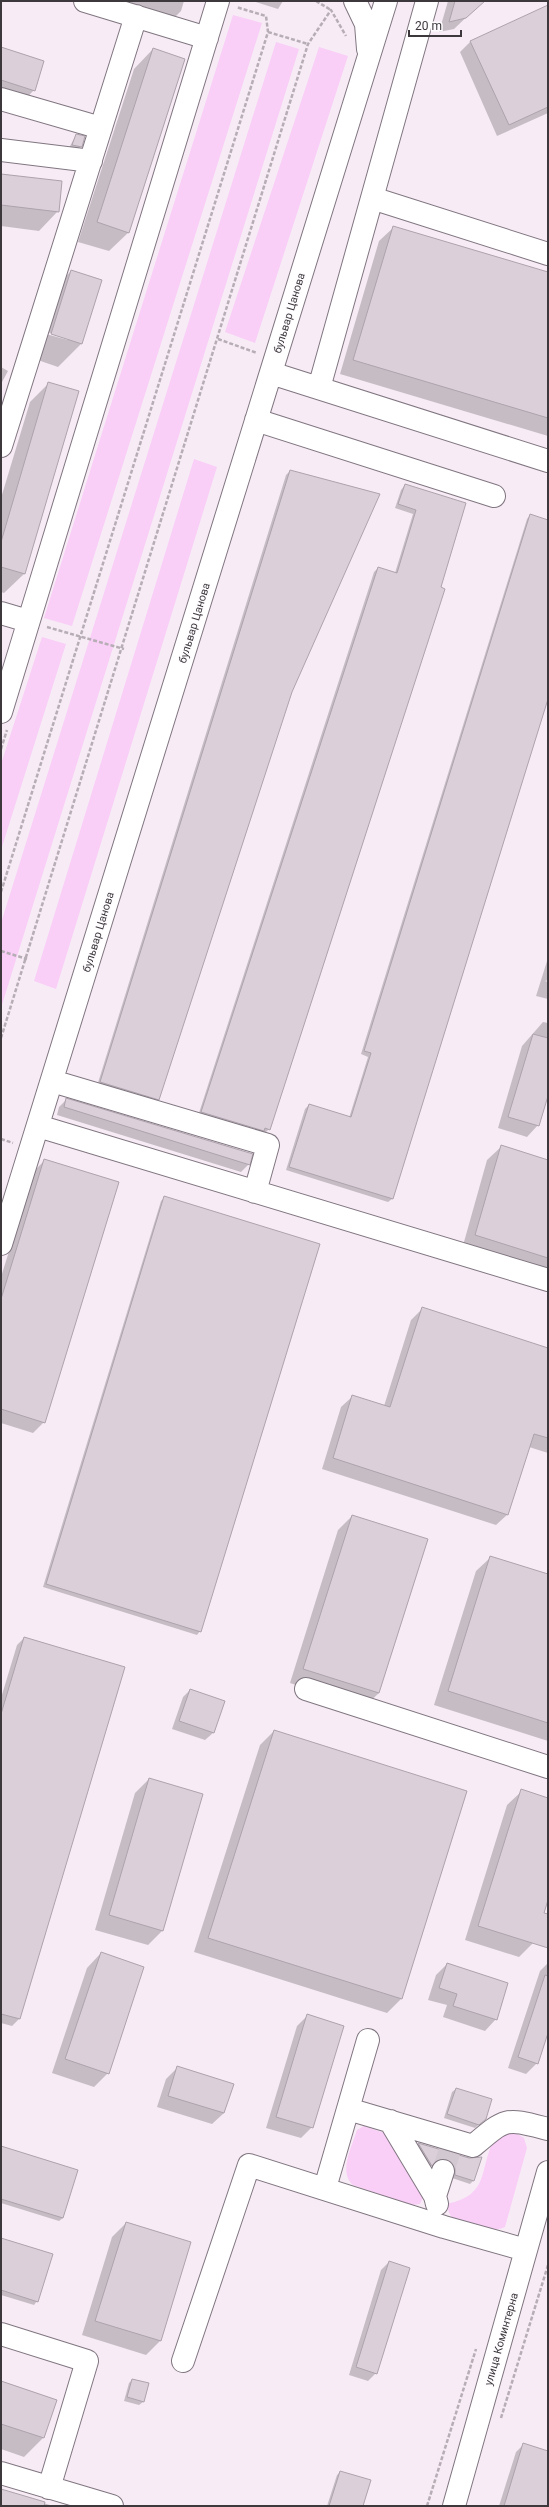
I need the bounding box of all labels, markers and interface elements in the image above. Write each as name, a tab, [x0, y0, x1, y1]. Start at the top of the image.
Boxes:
scale bar	[409, 12, 461, 38]
text: 20 m	[415, 19, 442, 33]
street label: бульвар Цанова	[271, 271, 308, 355]
street label: бульвар Цанова	[176, 581, 213, 665]
street label: бульвар Цанова	[80, 890, 117, 974]
street label: улица Коминтерна	[482, 2291, 521, 2387]

